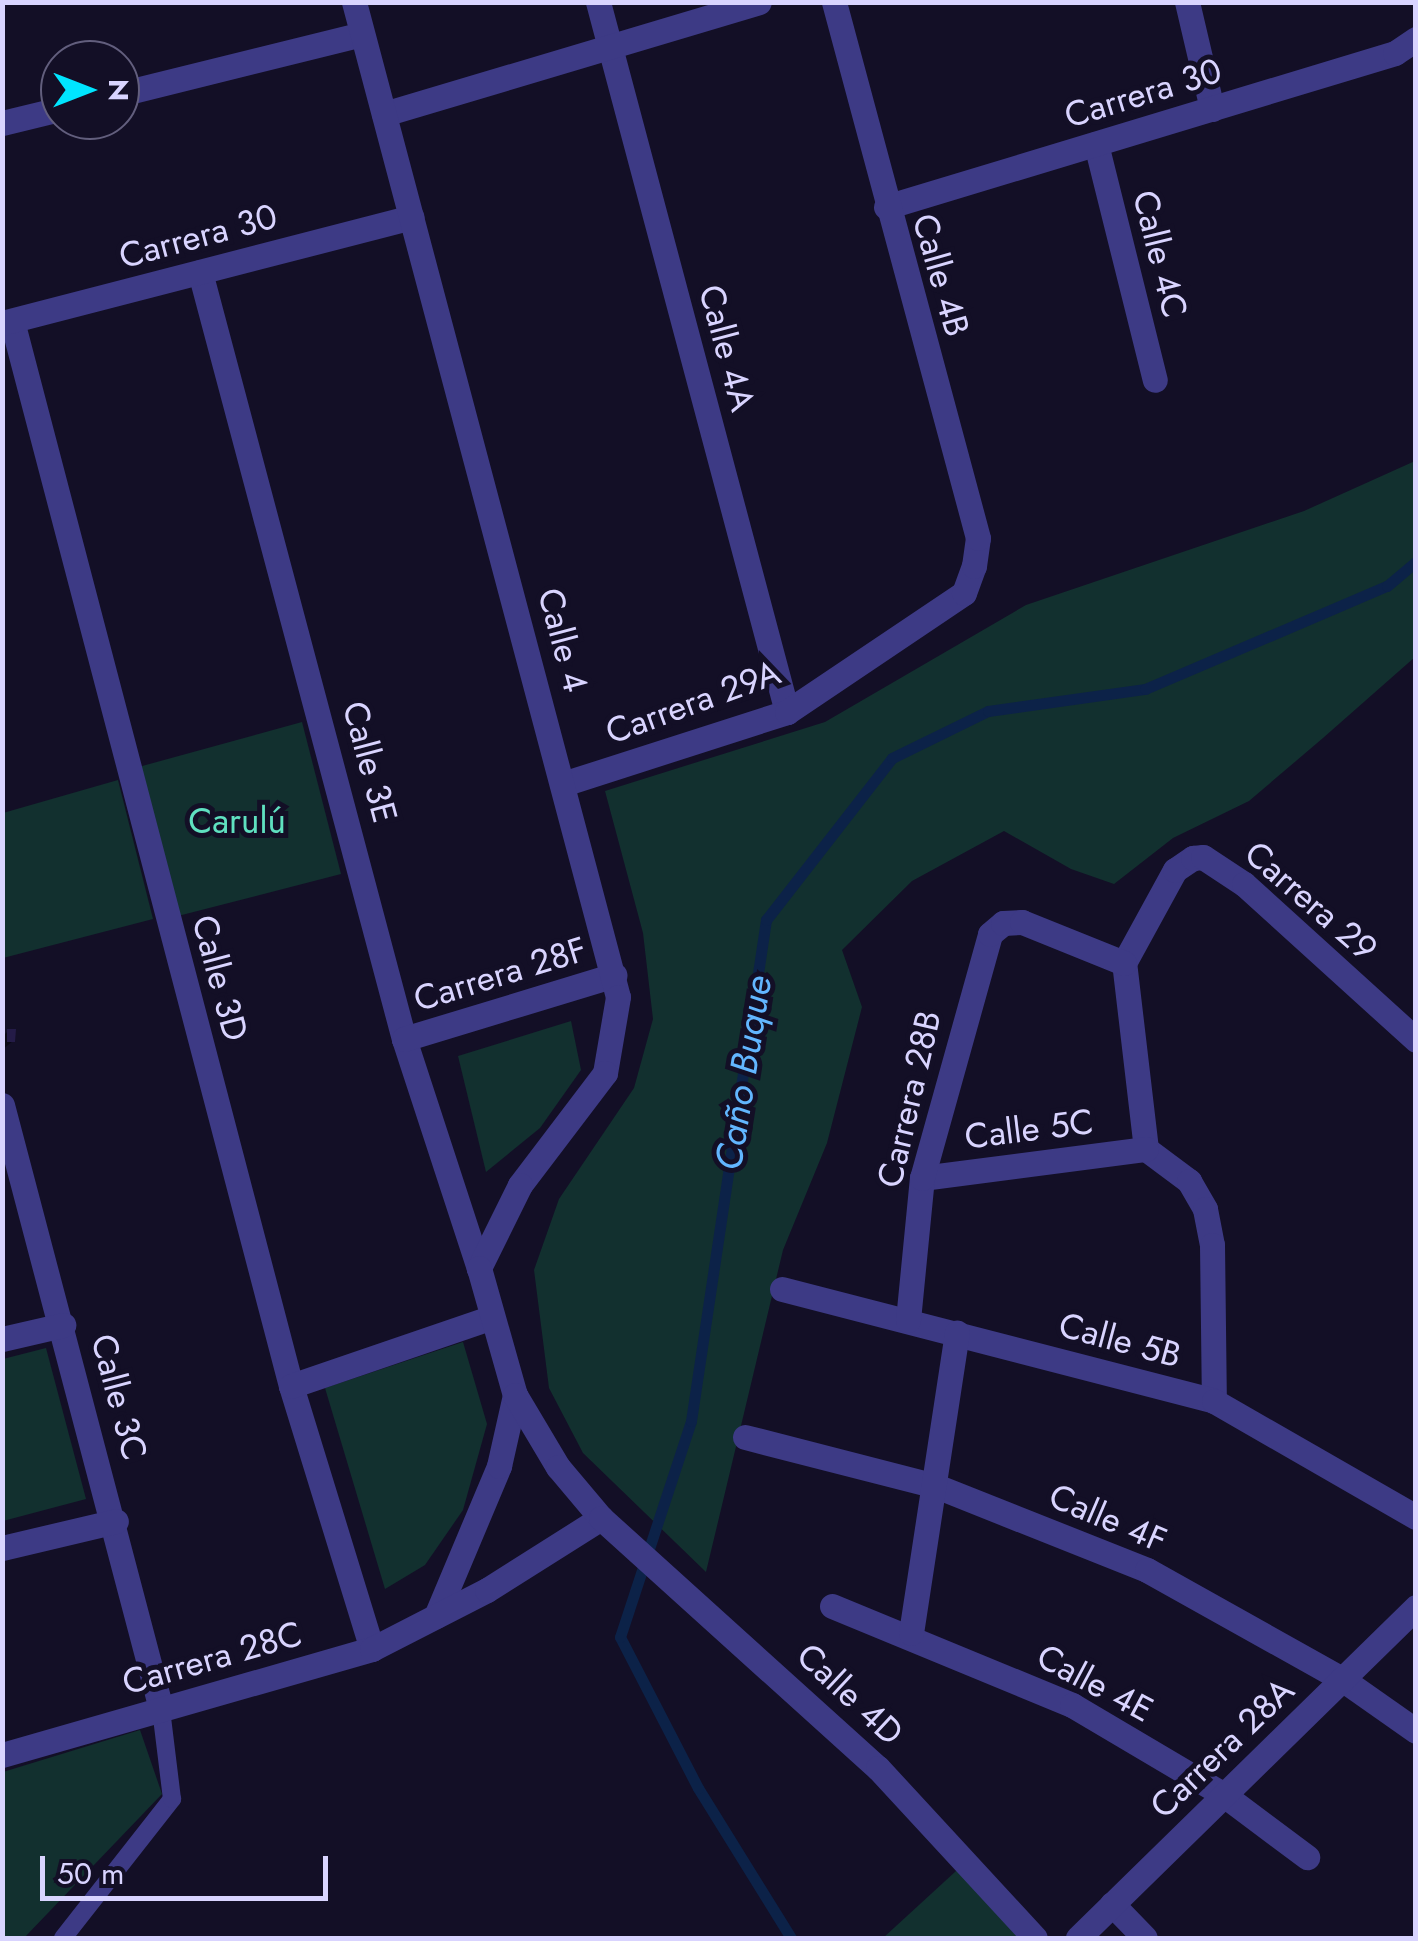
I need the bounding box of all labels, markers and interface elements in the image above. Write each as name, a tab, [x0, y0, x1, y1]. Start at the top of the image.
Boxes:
north arrow	[40, 40, 140, 140]
street label: Carrera 30	[1060, 49, 1226, 137]
text: N	[98, 79, 139, 101]
street label: Calle 4C	[1124, 186, 1196, 322]
street label: Carrera 30	[114, 195, 282, 277]
street label: Calle 4B	[904, 209, 978, 341]
street label: Calle 4A	[690, 280, 764, 416]
street label: Calle 4	[529, 583, 597, 697]
street label: Carrera 29A	[600, 651, 786, 753]
street label: Calle 3E	[334, 697, 406, 827]
park label: Carulú	[188, 800, 286, 842]
street label: Carrera 29	[1236, 832, 1386, 970]
street label: Calle 3D	[183, 911, 257, 1045]
street label: Carrera 28F	[409, 928, 591, 1020]
water label: Caño Buque	[705, 972, 781, 1174]
street label: Carrera 28B	[868, 1006, 950, 1192]
street label: Calle 5C	[962, 1100, 1096, 1158]
street label: Calle 5B	[1054, 1304, 1186, 1376]
street label: Calle 3C	[82, 1329, 156, 1465]
street label: Calle 4F	[1043, 1475, 1173, 1561]
street label: Carrera 28C	[117, 1612, 307, 1704]
street label: Calle 4D	[788, 1634, 912, 1754]
street label: Calle 4E	[1030, 1635, 1160, 1731]
street label: Carrera 28A	[1141, 1669, 1303, 1827]
scale bar	[45, 1836, 332, 1898]
text: 50 m	[57, 1852, 124, 1895]

